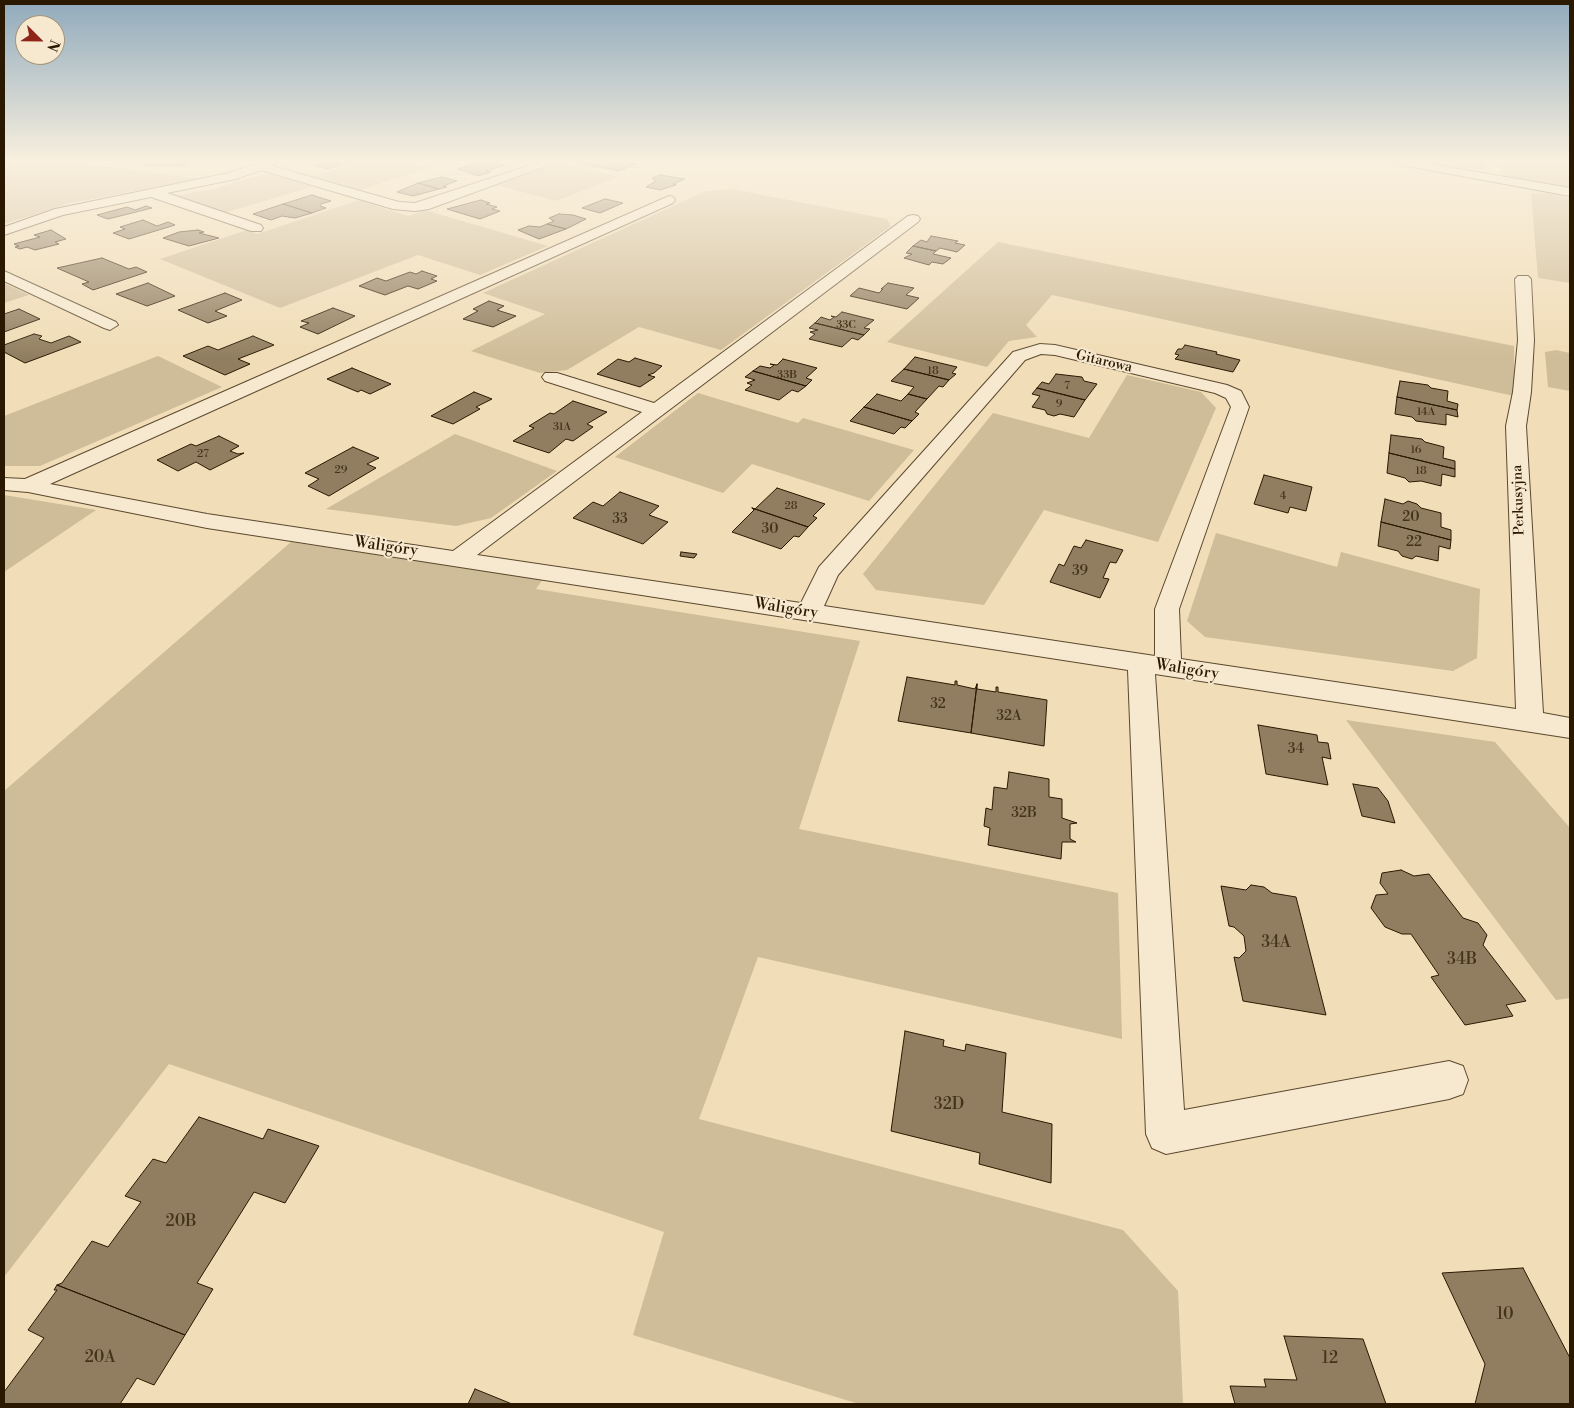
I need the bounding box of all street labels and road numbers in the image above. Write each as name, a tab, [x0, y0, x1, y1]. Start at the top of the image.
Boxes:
street label: Gitarowa	[1074, 347, 1134, 377]
street label: Perkusyjna	[1509, 464, 1529, 536]
street label: Waligóry	[353, 533, 419, 561]
street label: Waligóry	[753, 595, 819, 623]
street label: Waligóry	[1154, 656, 1220, 684]

